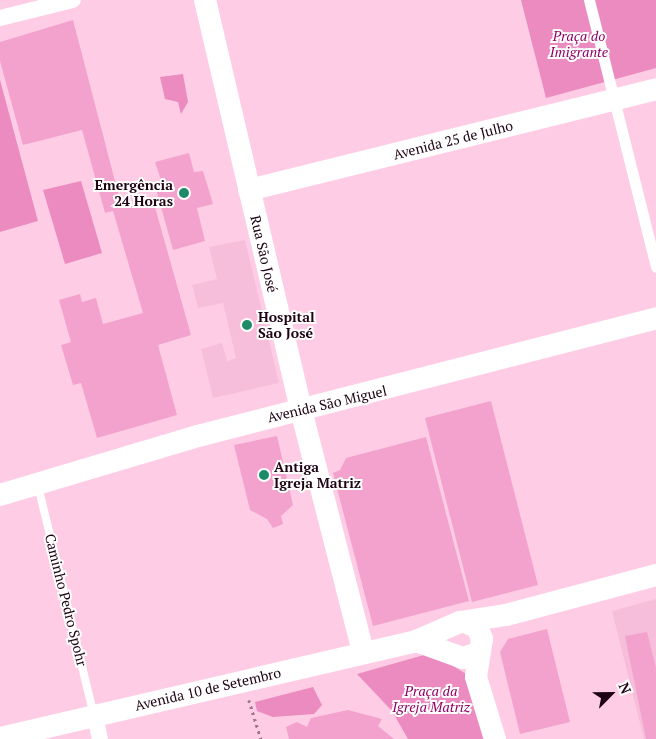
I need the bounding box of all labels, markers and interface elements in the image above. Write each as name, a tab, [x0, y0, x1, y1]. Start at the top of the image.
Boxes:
park label: Praça do Imigrante	[550, 28, 608, 60]
street label: Avenida 25 de Julho	[391, 117, 515, 163]
place label: Emergência 24 Horas	[94, 177, 173, 210]
marker: Emergência 24 Horas	[177, 186, 191, 200]
street label: Rua São José	[247, 214, 281, 294]
place label: Hospital São José	[258, 309, 315, 342]
marker: Hospital São José	[240, 318, 254, 332]
street label: Avenida São Miguel	[266, 382, 388, 426]
place label: Antiga Igreja Matriz	[274, 459, 361, 492]
marker: Antiga Igreja Matriz	[258, 469, 270, 481]
street label: Caminho Pedro Spohr	[41, 532, 91, 668]
street label: Avenida 10 de Setembro	[133, 664, 283, 714]
north arrow	[586, 669, 636, 719]
text: N	[614, 679, 636, 697]
park label: Praça da Igreja Matriz	[392, 683, 470, 716]

